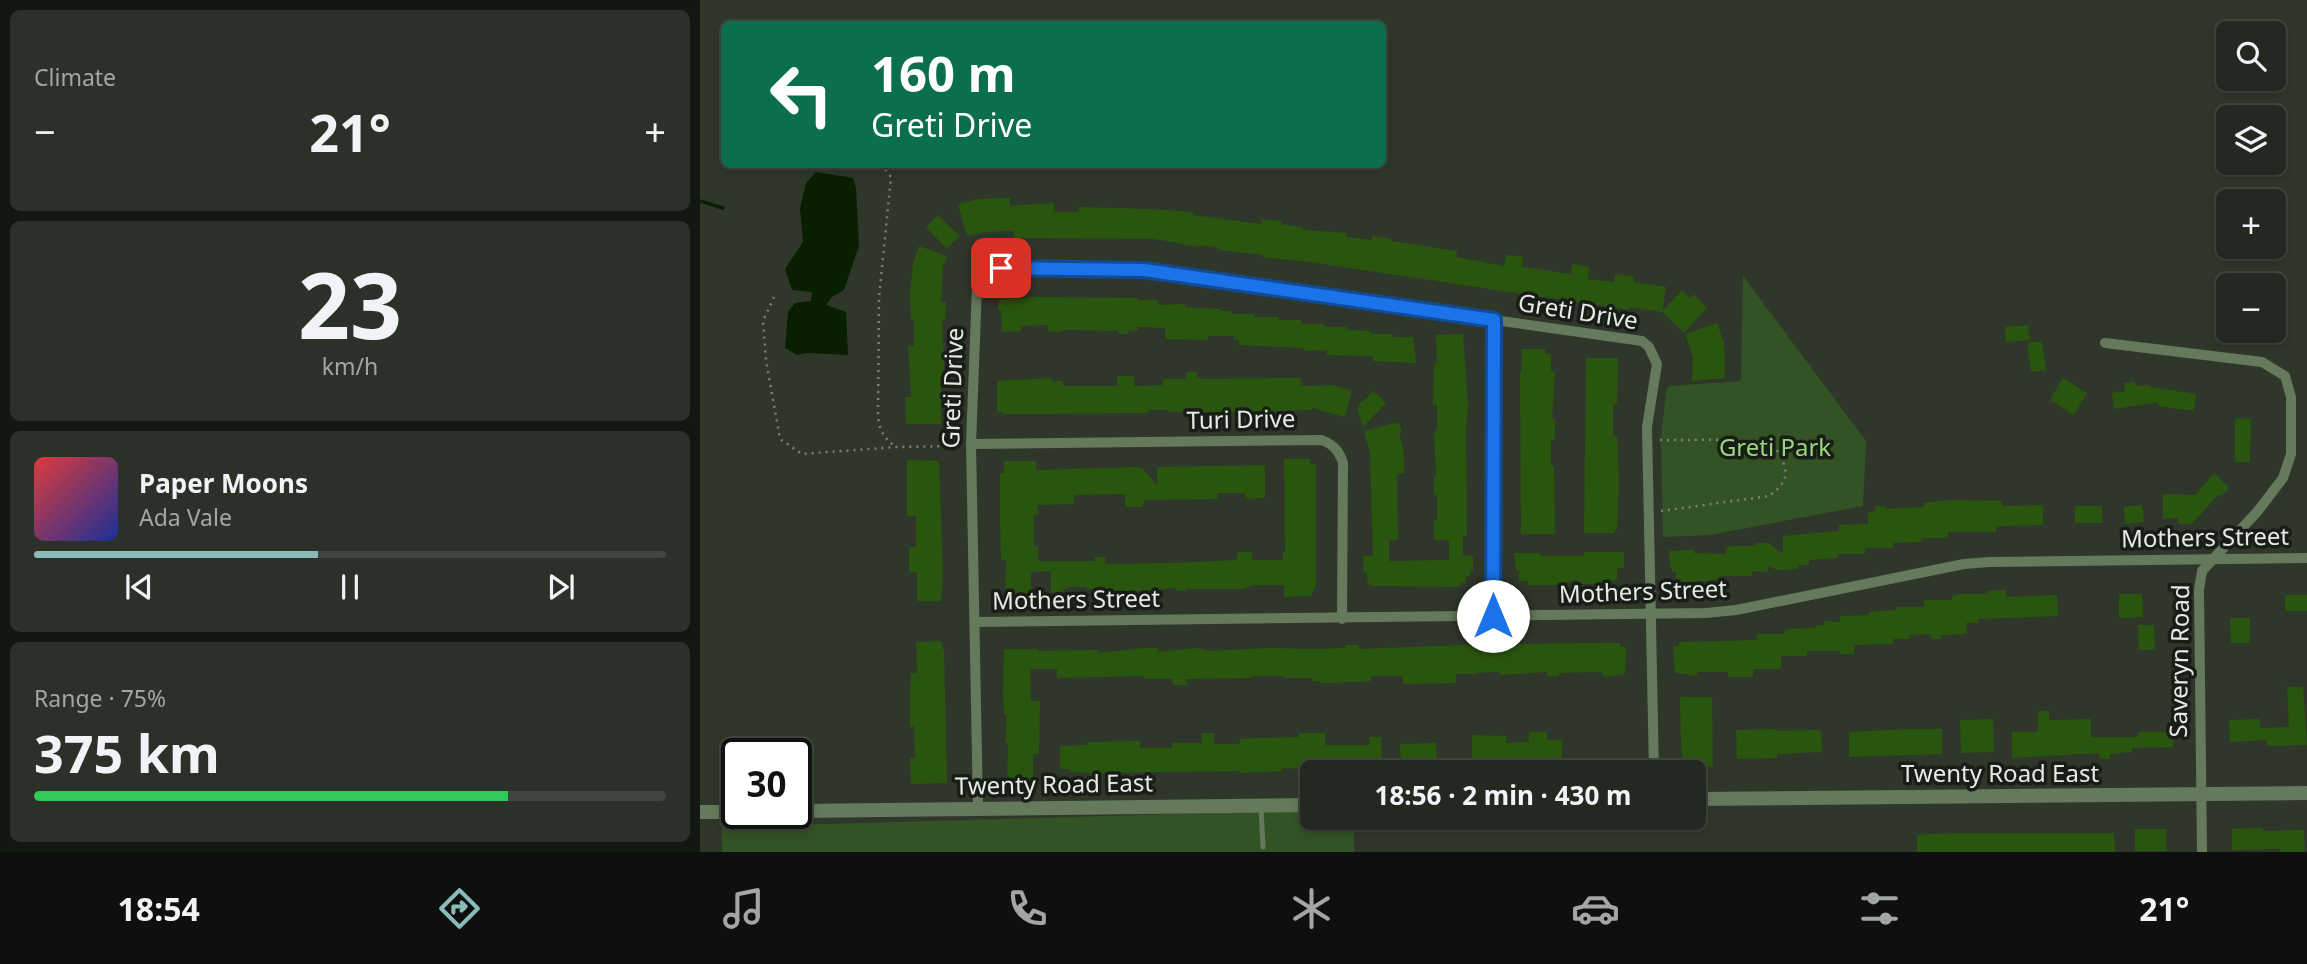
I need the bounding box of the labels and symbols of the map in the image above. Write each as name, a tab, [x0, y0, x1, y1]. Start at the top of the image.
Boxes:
pin	[971, 238, 1031, 298]
street label: Greti Drive	[1516, 285, 1641, 336]
street label: Greti Drive	[933, 327, 970, 449]
street label: Turi Drive	[1186, 401, 1296, 436]
park label: Greti Park	[1719, 430, 1831, 463]
street label: Mothers Street	[2121, 519, 2290, 554]
street label: Mothers Street	[1558, 571, 1728, 610]
position arrow	[1456, 579, 1530, 653]
street label: Mothers Street	[992, 581, 1161, 616]
street label: Saveryn Road	[2161, 584, 2196, 738]
speed limit sign: 30	[721, 738, 812, 829]
street label: Twenty Road East	[1901, 756, 2099, 789]
street label: Twenty Road East	[955, 765, 1154, 802]

